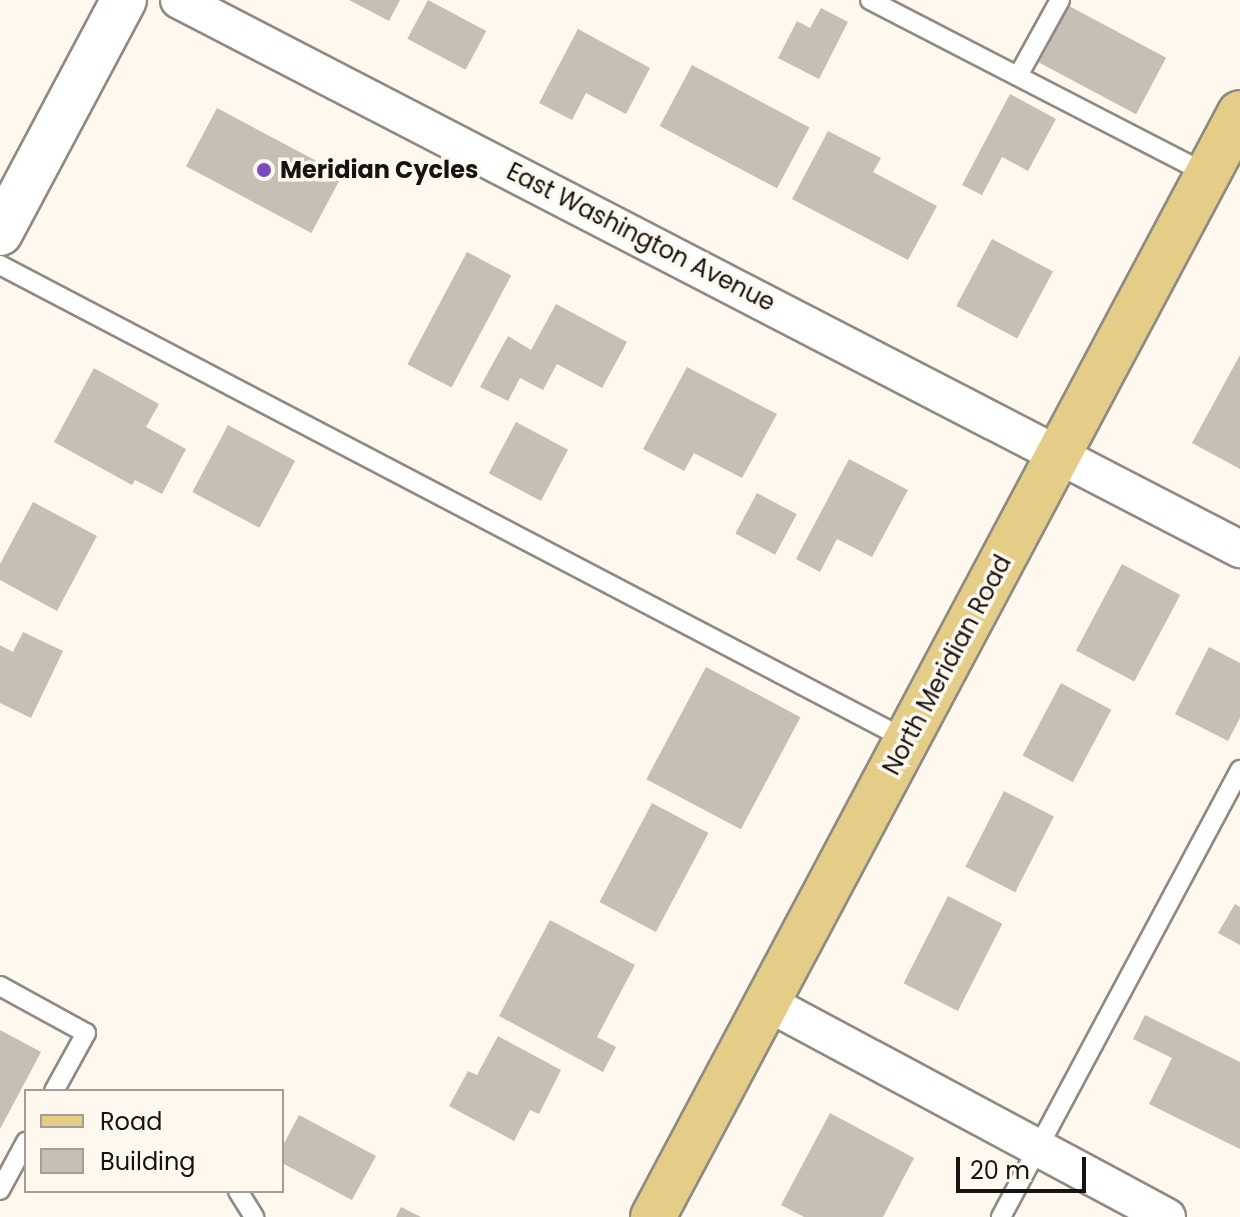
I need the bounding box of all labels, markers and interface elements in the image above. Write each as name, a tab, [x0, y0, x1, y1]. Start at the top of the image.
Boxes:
place label: Meridian Cycles	[280, 156, 478, 184]
street label: East Washington Avenue	[502, 157, 780, 317]
marker: Meridian Cycles	[255, 161, 273, 179]
street label: North Meridian Road	[877, 550, 1017, 780]
legend	[24, 1089, 284, 1193]
text: Road	[100, 1105, 162, 1138]
scale bar	[960, 1141, 1090, 1191]
text: Building	[100, 1145, 196, 1178]
text: 20 m	[970, 1154, 1030, 1187]

